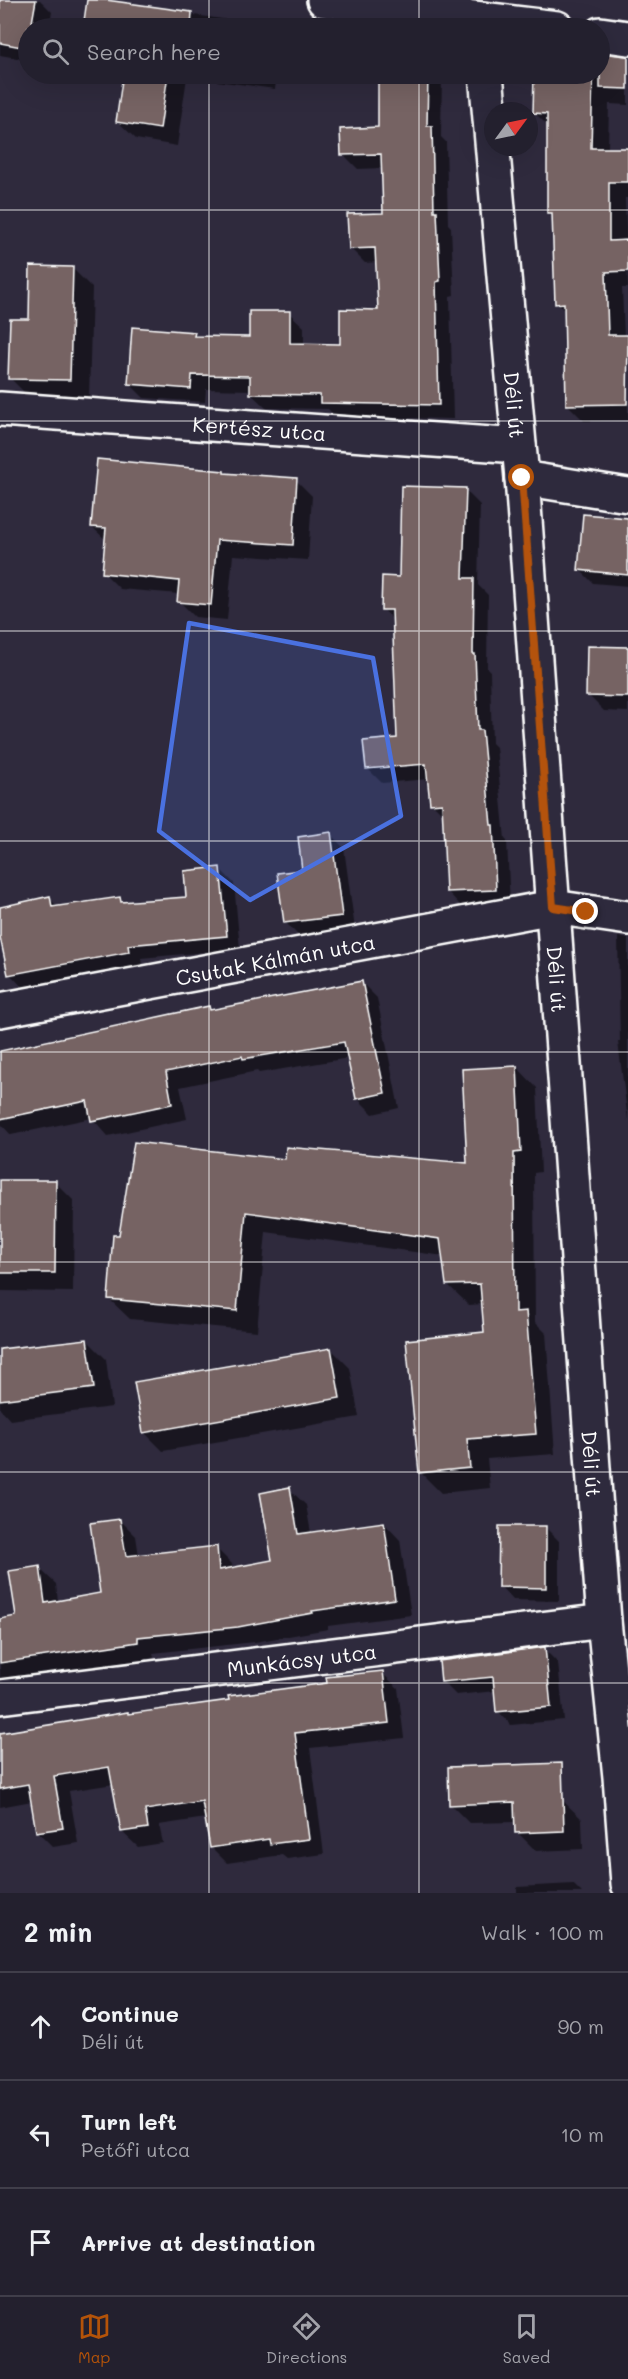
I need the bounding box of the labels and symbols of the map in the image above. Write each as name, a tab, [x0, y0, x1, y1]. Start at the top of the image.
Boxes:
north arrow	[484, 102, 538, 156]
street label: Déli út	[499, 370, 532, 439]
street label: Kertész utca	[192, 409, 327, 446]
route start	[508, 464, 534, 490]
route end	[572, 898, 598, 924]
street label: Csutak Kálmán utca	[173, 927, 377, 991]
street label: Déli út	[542, 945, 574, 1013]
street label: Déli út	[577, 1430, 609, 1498]
street label: Munkácsy utca	[225, 1636, 378, 1682]

